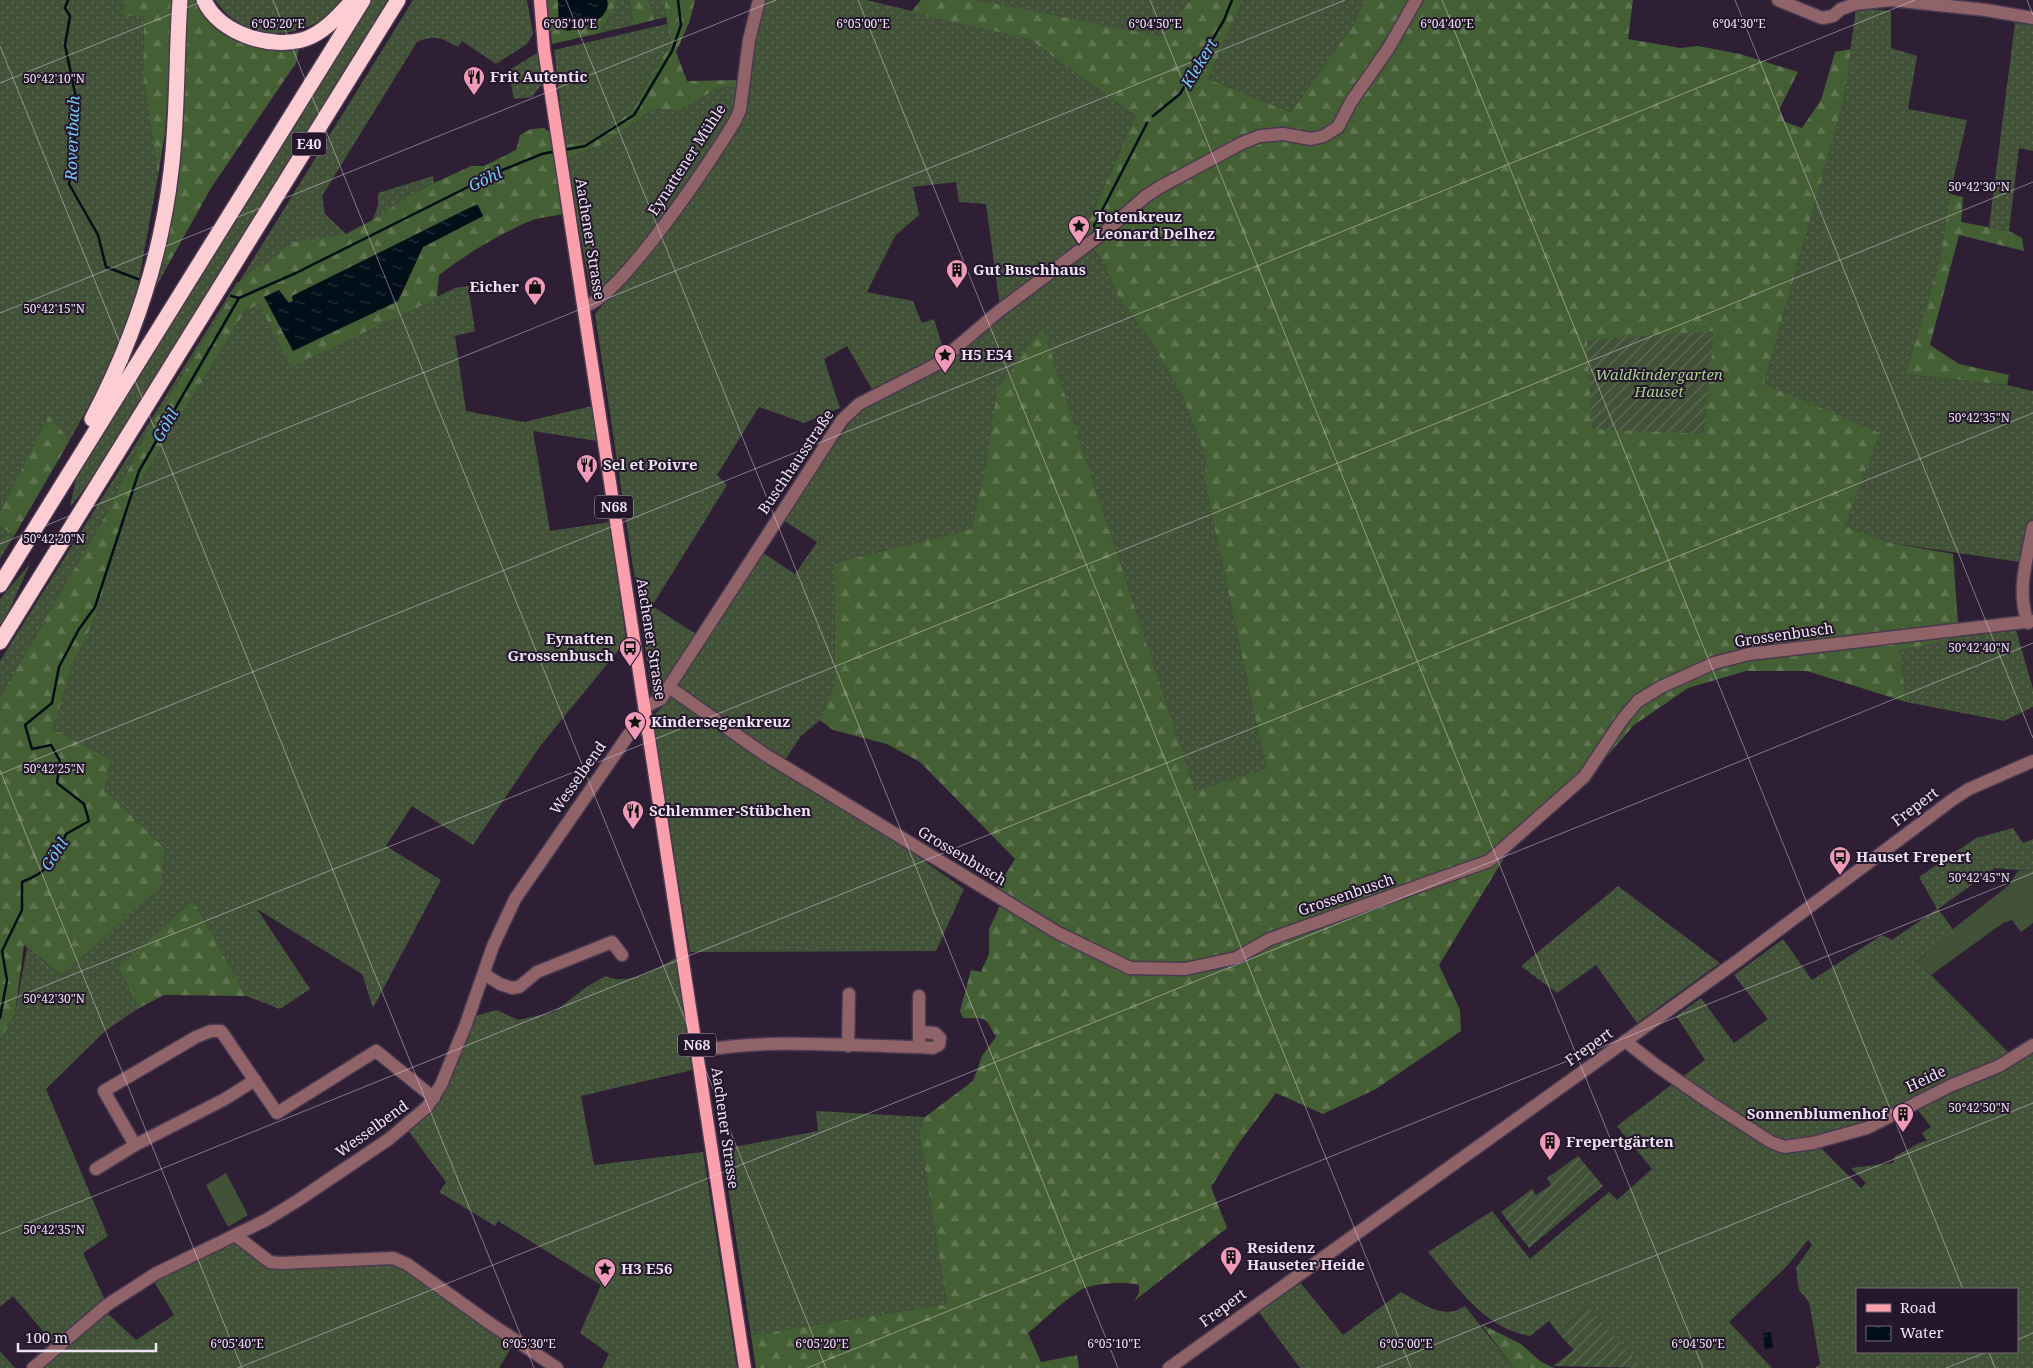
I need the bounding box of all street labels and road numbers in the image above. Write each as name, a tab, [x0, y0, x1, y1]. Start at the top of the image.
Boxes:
street label: Eynattener Mühle	[643, 100, 730, 219]
road number: E40	[292, 132, 326, 156]
street label: Aachener Strasse	[572, 177, 610, 301]
street label: Buschhausstraße	[753, 405, 838, 518]
road number: N68	[595, 496, 633, 518]
street label: Aachener Strasse	[633, 577, 671, 701]
street label: Grossenbusch	[1733, 617, 1835, 651]
street label: Wesselbend	[545, 737, 610, 818]
street label: Frepert	[1887, 782, 1942, 830]
street label: Grossenbusch	[914, 821, 1011, 890]
street label: Grossenbusch	[1295, 868, 1397, 920]
street label: Frepert	[1561, 1023, 1616, 1070]
road number: N68	[678, 1034, 716, 1056]
street label: Heide	[1902, 1060, 1949, 1096]
street label: Aachener Strasse	[708, 1066, 744, 1190]
street label: Wesselbend	[331, 1095, 412, 1161]
street label: Frepert	[1195, 1283, 1250, 1331]

